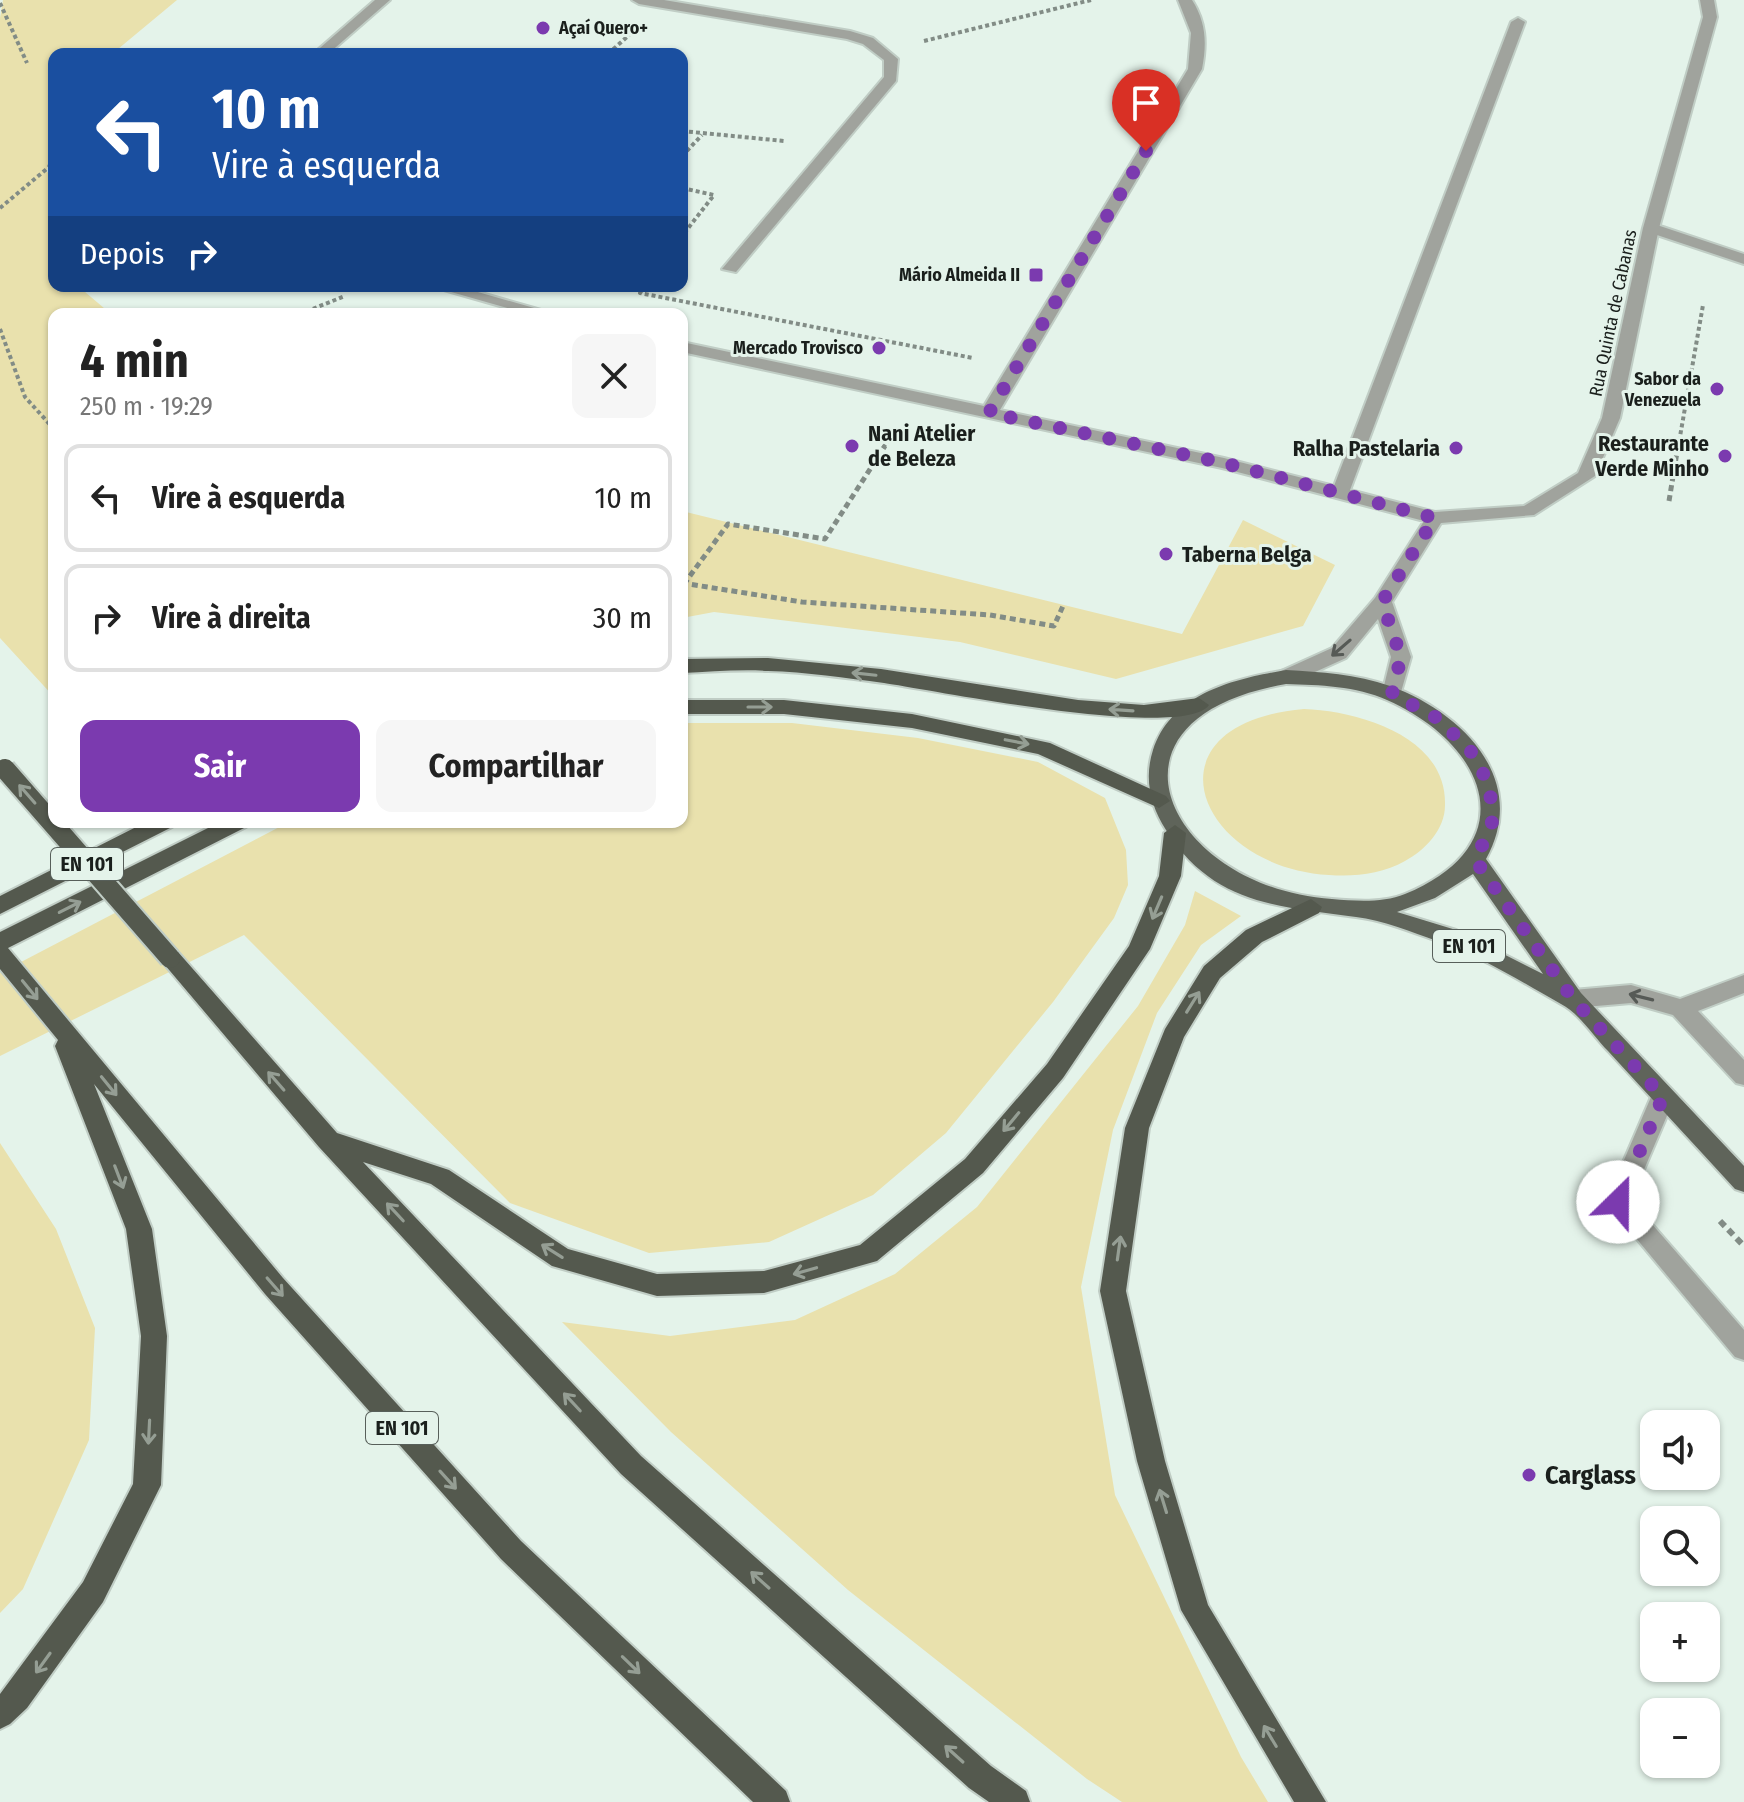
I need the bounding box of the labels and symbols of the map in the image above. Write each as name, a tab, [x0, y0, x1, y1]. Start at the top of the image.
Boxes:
place label: Açaí Quero+	[558, 17, 648, 39]
marker: Açaí Quero+	[534, 19, 552, 37]
pin	[1112, 69, 1180, 151]
street label: Rua Quinta de Cabanas	[1585, 227, 1642, 399]
place label: Mário Almeida II	[899, 264, 1020, 286]
marker: Mário Almeida II	[1027, 266, 1045, 284]
place label: Mercado Trovisco	[733, 337, 863, 359]
marker: Mercado Trovisco	[870, 339, 888, 357]
place label: Sabor da Venezuela	[1624, 368, 1701, 411]
marker: Sabor da Venezuela	[1708, 380, 1726, 398]
place label: Nani Atelier de Beleza	[868, 420, 976, 472]
place label: Restaurante Verde Minho	[1594, 430, 1709, 482]
place label: Ralha Pastelaria	[1293, 435, 1440, 462]
marker: Nani Atelier de Beleza	[843, 437, 861, 455]
marker: Ralha Pastelaria	[1447, 439, 1465, 457]
marker: Restaurante Verde Minho	[1716, 447, 1734, 465]
place label: Taberna Belga	[1182, 541, 1312, 568]
marker: Taberna Belga	[1157, 545, 1175, 563]
one-way arrow	[1331, 639, 1351, 657]
one-way arrow	[851, 667, 878, 682]
one-way arrow	[746, 699, 773, 715]
one-way arrow	[1108, 702, 1135, 717]
one-way arrow	[1004, 736, 1029, 751]
one-way arrow	[18, 784, 36, 804]
road number: EN 101	[51, 848, 123, 880]
one-way arrow	[1148, 895, 1163, 920]
one-way arrow	[57, 899, 81, 914]
road number: EN 101	[1433, 930, 1505, 962]
one-way arrow	[21, 979, 39, 1000]
one-way arrow	[1628, 989, 1654, 1004]
one-way arrow	[1185, 991, 1202, 1013]
one-way arrow	[268, 1072, 286, 1092]
one-way arrow	[100, 1075, 118, 1096]
one-way arrow	[1002, 1111, 1020, 1132]
position arrow	[1576, 1160, 1660, 1244]
one-way arrow	[113, 1164, 127, 1189]
one-way arrow	[386, 1202, 404, 1222]
one-way arrow	[1112, 1235, 1127, 1261]
one-way arrow	[541, 1243, 564, 1259]
one-way arrow	[792, 1264, 818, 1279]
one-way arrow	[266, 1276, 284, 1296]
one-way arrow	[563, 1392, 582, 1412]
road number: EN 101	[366, 1412, 438, 1444]
one-way arrow	[142, 1418, 157, 1445]
place label: Carglass	[1545, 1460, 1636, 1491]
marker: Carglass	[1520, 1466, 1538, 1484]
one-way arrow	[439, 1470, 457, 1490]
one-way arrow	[1155, 1489, 1170, 1515]
one-way arrow	[751, 1572, 771, 1590]
one-way arrow	[35, 1652, 52, 1673]
one-way arrow	[621, 1655, 640, 1674]
one-way arrow	[1262, 1725, 1278, 1748]
one-way arrow	[945, 1745, 965, 1763]

